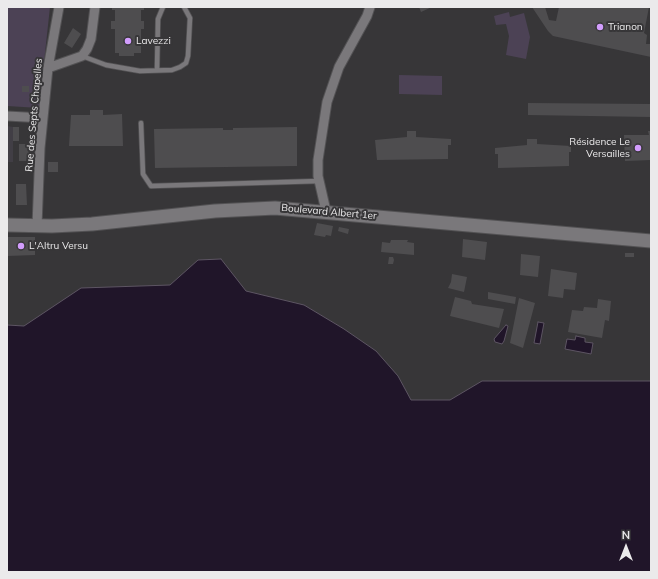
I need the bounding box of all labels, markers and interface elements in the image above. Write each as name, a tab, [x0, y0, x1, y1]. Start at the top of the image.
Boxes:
place label: Trianon	[608, 21, 643, 33]
marker: Trianon	[595, 22, 605, 32]
place label: Lavezzi	[136, 35, 171, 47]
marker: Lavezzi	[123, 36, 133, 46]
street label: Rue des Septs Chapelles	[23, 58, 45, 172]
place label: Résidence Le Versailles	[569, 136, 630, 160]
marker: Résidence Le Versailles	[633, 143, 643, 153]
street label: Boulevard Albert 1er	[281, 202, 377, 222]
place label: L'Altru Versu	[29, 240, 88, 252]
marker: L'Altru Versu	[16, 241, 26, 251]
north arrow	[606, 527, 646, 567]
text: N	[622, 528, 630, 542]

